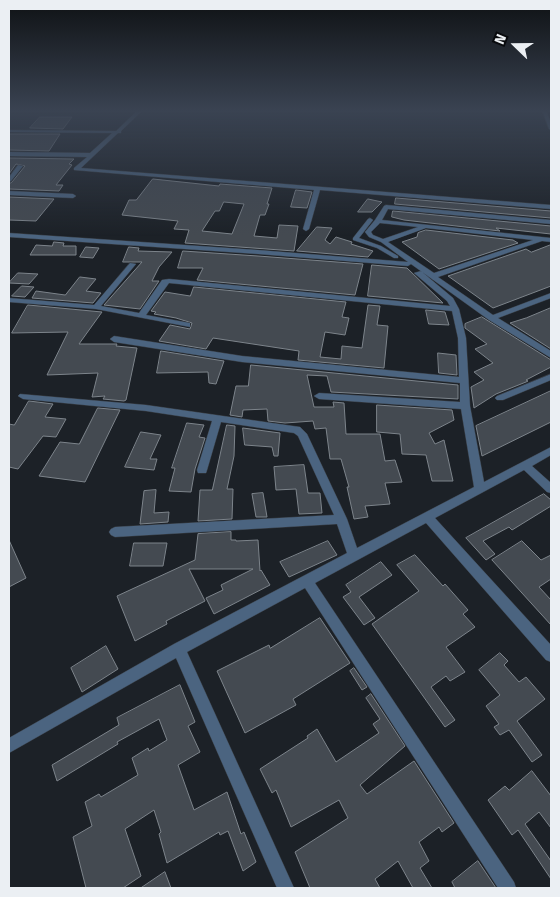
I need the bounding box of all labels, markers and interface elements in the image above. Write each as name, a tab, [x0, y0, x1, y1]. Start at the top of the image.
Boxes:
north arrow	[490, 20, 540, 70]
text: N	[491, 32, 510, 47]

